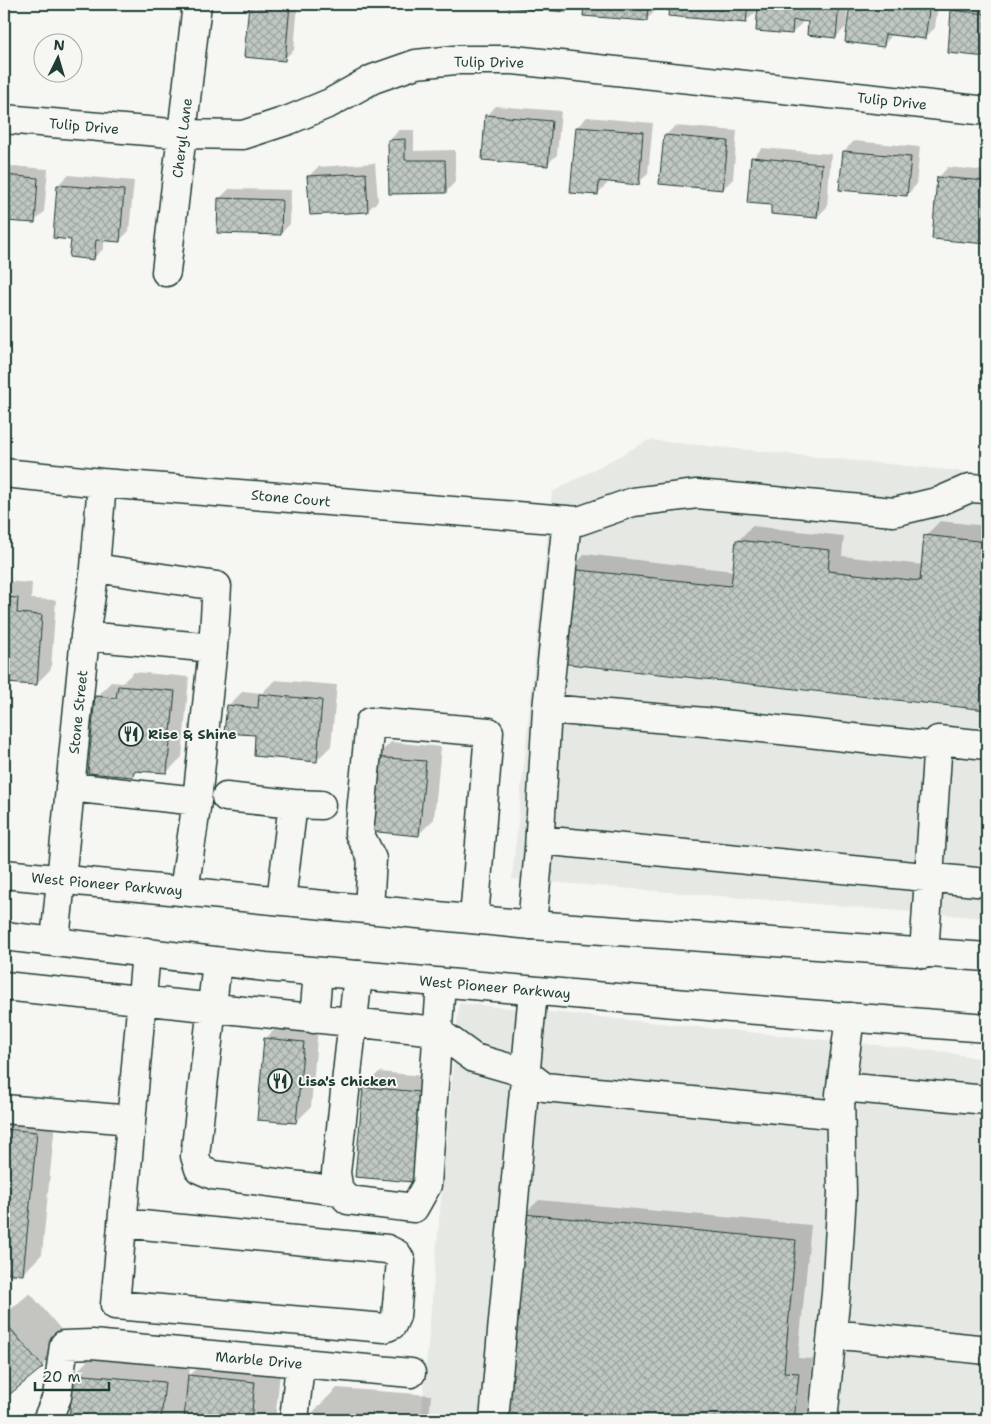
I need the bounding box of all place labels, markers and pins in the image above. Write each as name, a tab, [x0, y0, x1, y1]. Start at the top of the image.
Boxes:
restaurant icon: Rise & Shine	[118, 721, 144, 747]
place label: Rise & Shine	[148, 725, 237, 743]
restaurant icon: Lisa's Chicken	[267, 1068, 293, 1094]
place label: Lisa's Chicken	[298, 1072, 396, 1090]

